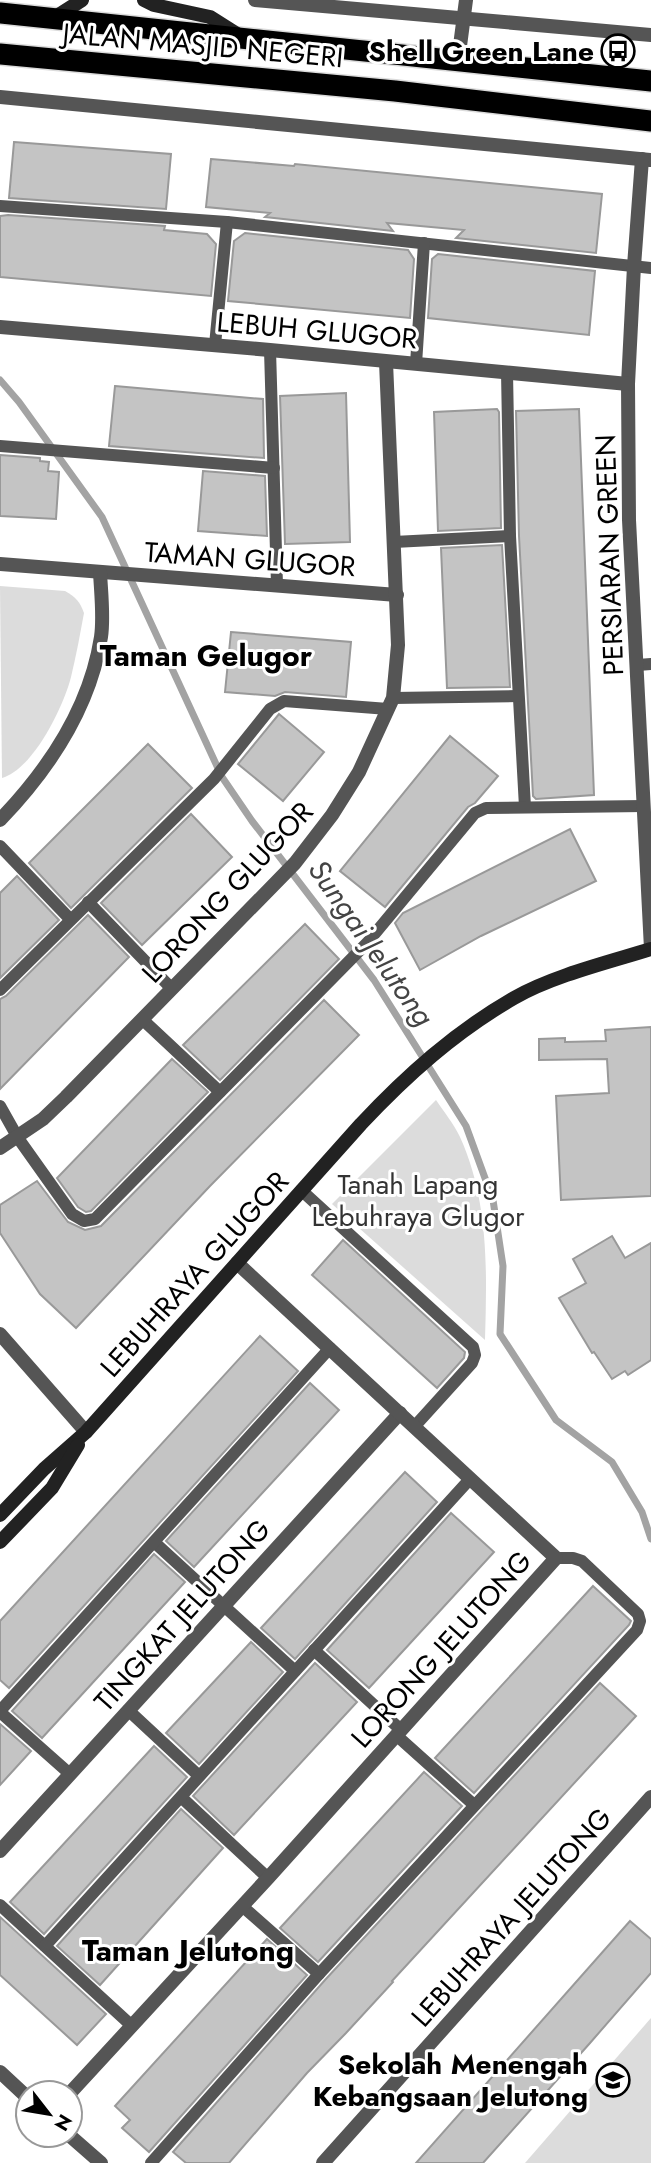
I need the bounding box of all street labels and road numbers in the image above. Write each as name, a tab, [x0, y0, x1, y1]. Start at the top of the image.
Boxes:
street label: JALAN MASJID NEGERI	[57, 12, 345, 78]
street label: LEBUH GLUGOR	[215, 301, 419, 360]
street label: PERSIARAN GREEN	[585, 434, 634, 676]
street label: TAMAN GLUGOR	[143, 532, 357, 587]
street label: LORONG GLUGOR	[132, 792, 323, 992]
street label: LEBUHRAYA GLUGOR	[91, 1162, 298, 1386]
street label: TINGKAT JELUTONG	[85, 1510, 280, 1721]
street label: LORONG JELUTONG	[342, 1542, 541, 1757]
street label: LEBUHRAYA JELUTONG	[402, 1799, 621, 2036]

